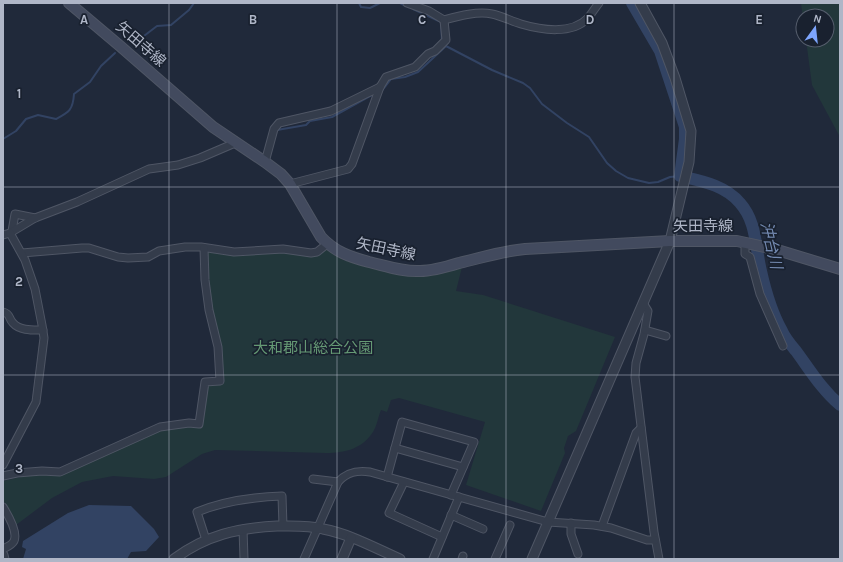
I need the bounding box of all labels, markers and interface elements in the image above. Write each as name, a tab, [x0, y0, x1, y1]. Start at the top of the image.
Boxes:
north arrow	[795, 8, 835, 48]
text: A	[80, 12, 88, 27]
text: B	[249, 12, 257, 27]
text: C	[418, 12, 426, 27]
text: D	[586, 12, 595, 27]
text: E	[755, 12, 763, 27]
text: N	[812, 12, 823, 26]
street label: 矢田寺線	[112, 18, 170, 70]
text: 1	[17, 86, 21, 101]
street label: 矢田寺線	[673, 217, 733, 235]
water label: 沖台川	[757, 220, 787, 273]
street label: 矢田寺線	[355, 234, 417, 264]
text: 2	[15, 274, 23, 289]
park label: 大和郡山総合公園	[253, 339, 373, 357]
text: 3	[15, 461, 23, 476]

